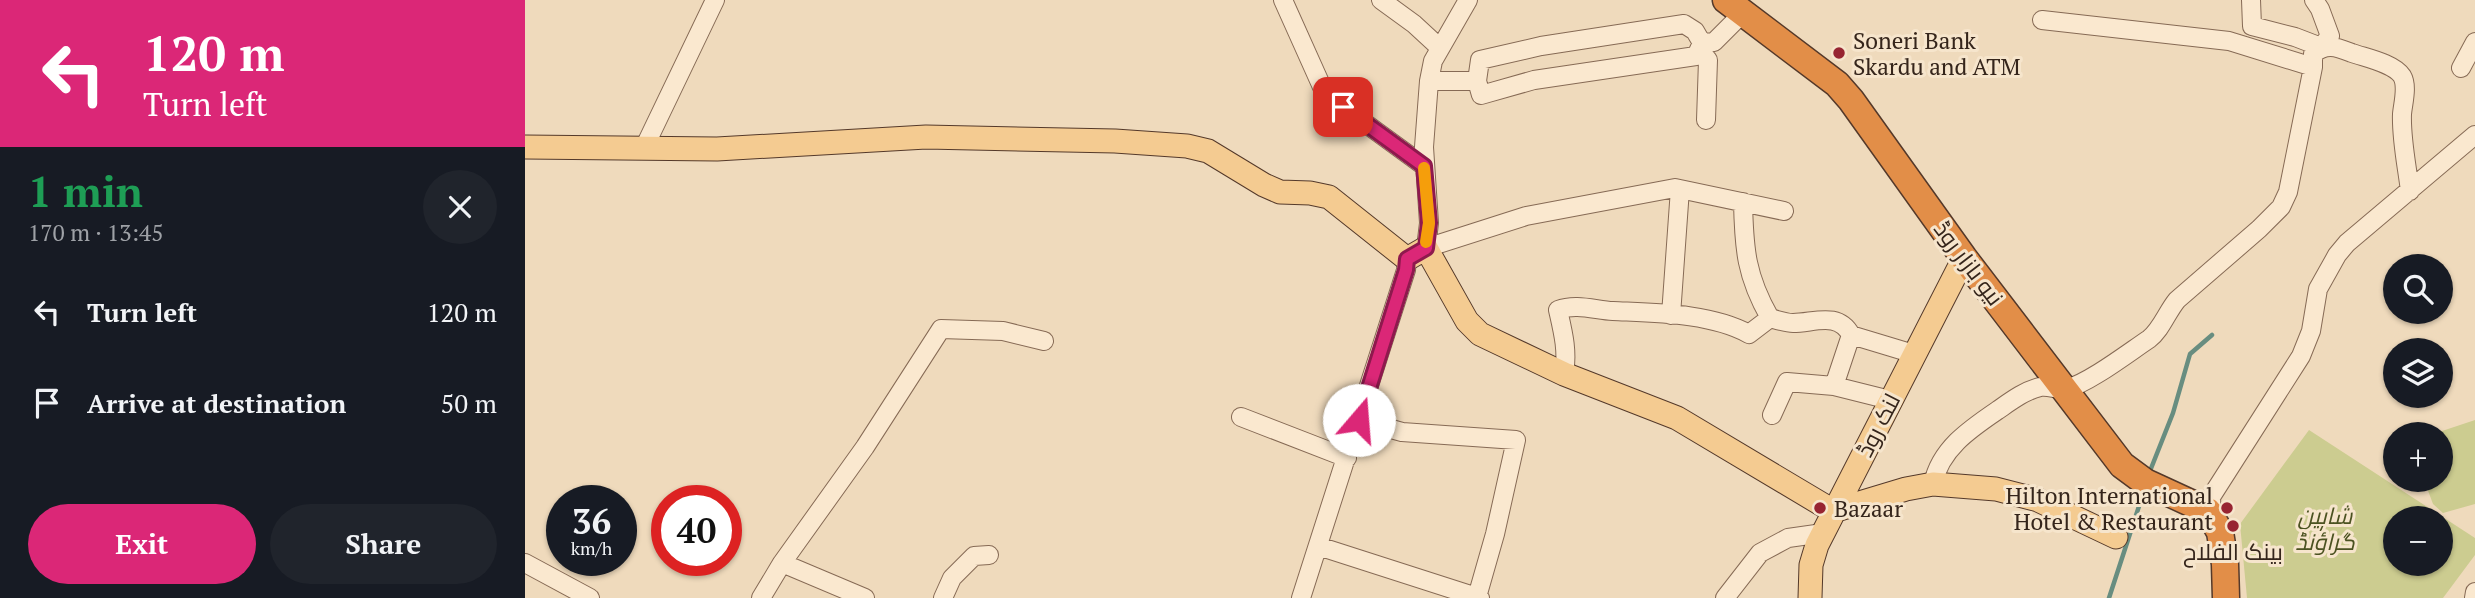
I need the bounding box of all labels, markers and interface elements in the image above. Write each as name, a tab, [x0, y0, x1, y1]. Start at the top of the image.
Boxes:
text: 120 m	[143, 20, 285, 85]
place label: Soneri Bank Skardu and ATM	[1853, 25, 2020, 82]
icon: left	[28, 28, 119, 119]
marker: Soneri Bank Skardu and ATM	[1831, 45, 1847, 61]
pin	[1313, 77, 1373, 137]
text: Turn left	[143, 83, 267, 125]
icon: arrive	[1324, 88, 1362, 126]
text: 1 min	[28, 163, 143, 219]
button: close	[423, 170, 497, 244]
street label: نیو بازار روڈ	[1927, 214, 2011, 312]
text: 170 m · 13:45	[28, 217, 163, 248]
map controls	[2383, 254, 2453, 576]
button: search	[2383, 254, 2453, 324]
icon: left	[28, 293, 66, 331]
text: Turn left	[87, 295, 197, 329]
text: 120 m	[427, 295, 497, 329]
button: layers	[2383, 338, 2453, 408]
position arrow	[1322, 383, 1396, 457]
icon: arrive	[28, 384, 66, 422]
text: Arrive at destination	[87, 386, 346, 420]
text: 50 m	[441, 386, 497, 420]
street label: لنک روڈ	[1849, 388, 1907, 462]
button: +	[2383, 422, 2453, 492]
place label: Hilton International Hotel & Restaurant	[2006, 480, 2213, 537]
speed limit sign: 40	[651, 485, 742, 576]
place label: Bazaar	[1834, 493, 1903, 524]
text: 36	[572, 498, 611, 544]
marker: Bazaar	[1812, 500, 1828, 516]
marker: Hilton International Hotel & Restaurant	[2219, 500, 2235, 516]
park label: شاہین گراؤنڈ	[2295, 500, 2355, 557]
button: Exit	[28, 504, 256, 584]
button: Share	[270, 504, 497, 584]
button: −	[2383, 506, 2453, 576]
marker: بینک الفلاح	[2225, 518, 2241, 534]
text: km/h	[571, 536, 612, 560]
place label: بینک الفلاح	[2183, 536, 2283, 568]

